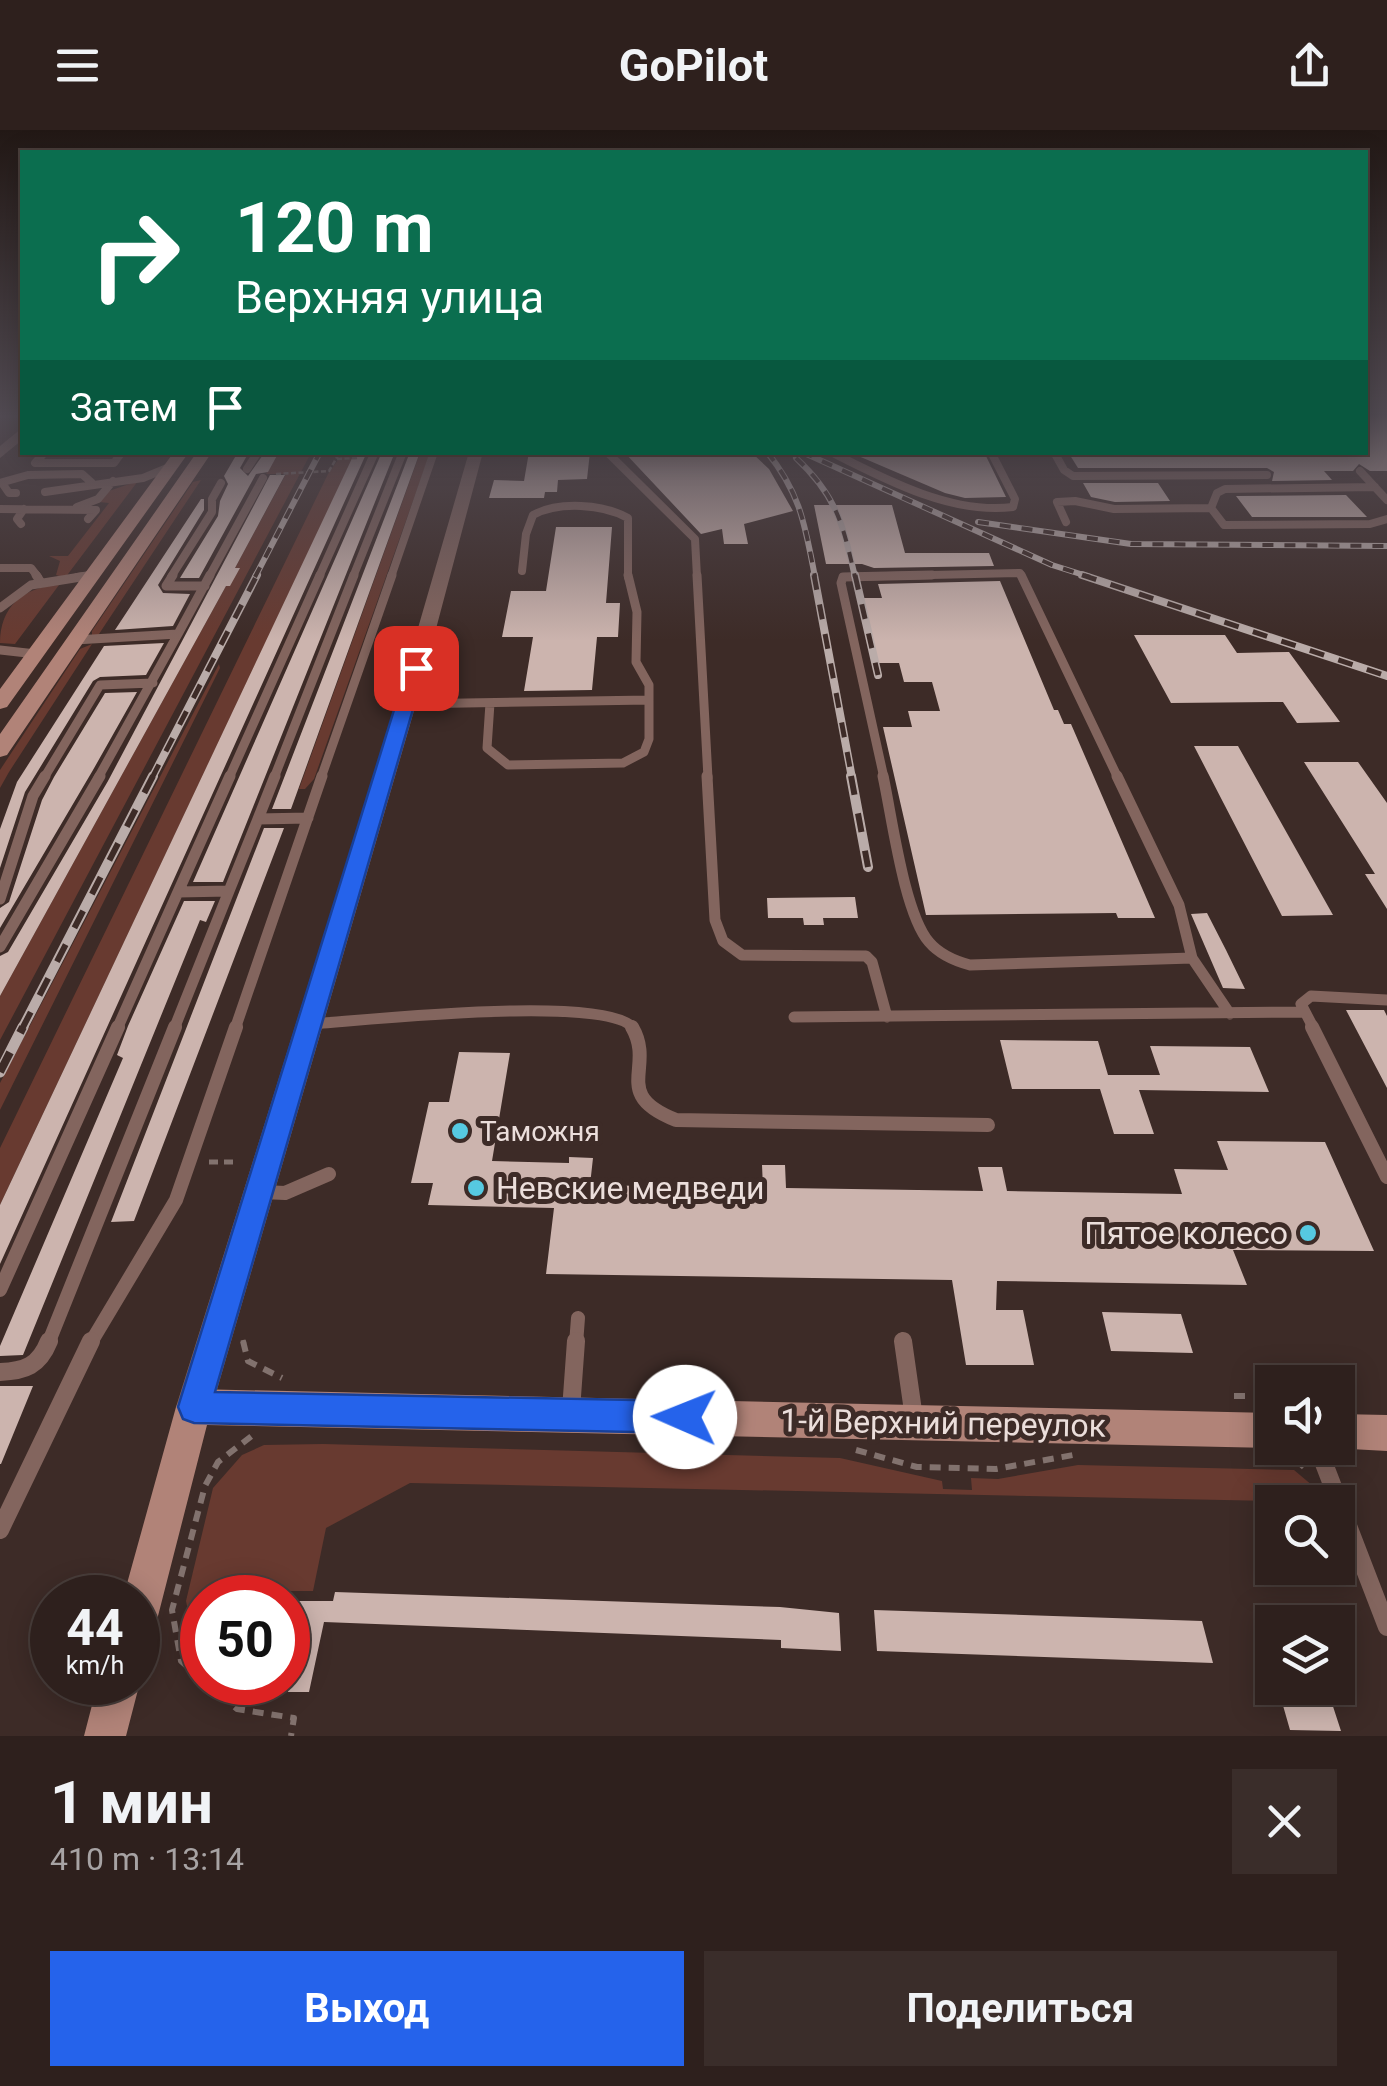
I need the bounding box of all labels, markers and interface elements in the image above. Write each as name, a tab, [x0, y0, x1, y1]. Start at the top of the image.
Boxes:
icon: menu	[50, 38, 105, 93]
icon: share	[1282, 38, 1337, 93]
text: GoPilot	[619, 39, 768, 92]
text: 120 m	[235, 187, 434, 269]
icon: right	[70, 190, 200, 320]
text: Верхняя улица	[235, 271, 544, 324]
icon: arrive	[198, 380, 253, 435]
text: Затем	[70, 386, 178, 430]
pin	[374, 626, 459, 711]
icon: arrive	[389, 641, 444, 696]
place label: Таможня	[480, 1115, 600, 1148]
marker: Таможня	[449, 1120, 471, 1142]
place label: Невские медведи	[496, 1169, 765, 1207]
marker: Невские медведи	[465, 1177, 487, 1199]
place label: Пятое колесо	[1084, 1214, 1288, 1252]
marker: Пятое колесо	[1297, 1222, 1319, 1244]
position arrow	[633, 1365, 737, 1469]
map controls	[1255, 1365, 1355, 1705]
button: sound	[1255, 1365, 1355, 1465]
street label: 1-й Верхний переулок	[780, 1401, 1106, 1445]
button: search	[1255, 1485, 1355, 1585]
speed limit sign: 50	[180, 1575, 310, 1705]
text: 44	[66, 1599, 124, 1657]
button: layers	[1255, 1605, 1355, 1705]
text: km/h	[66, 1651, 124, 1680]
text: 1 мин	[50, 1767, 213, 1838]
button: close	[1232, 1769, 1337, 1874]
text: 410 m · 13:14	[50, 1840, 244, 1878]
button: Выход	[50, 1951, 684, 2066]
button: Поделиться	[704, 1951, 1337, 2066]

